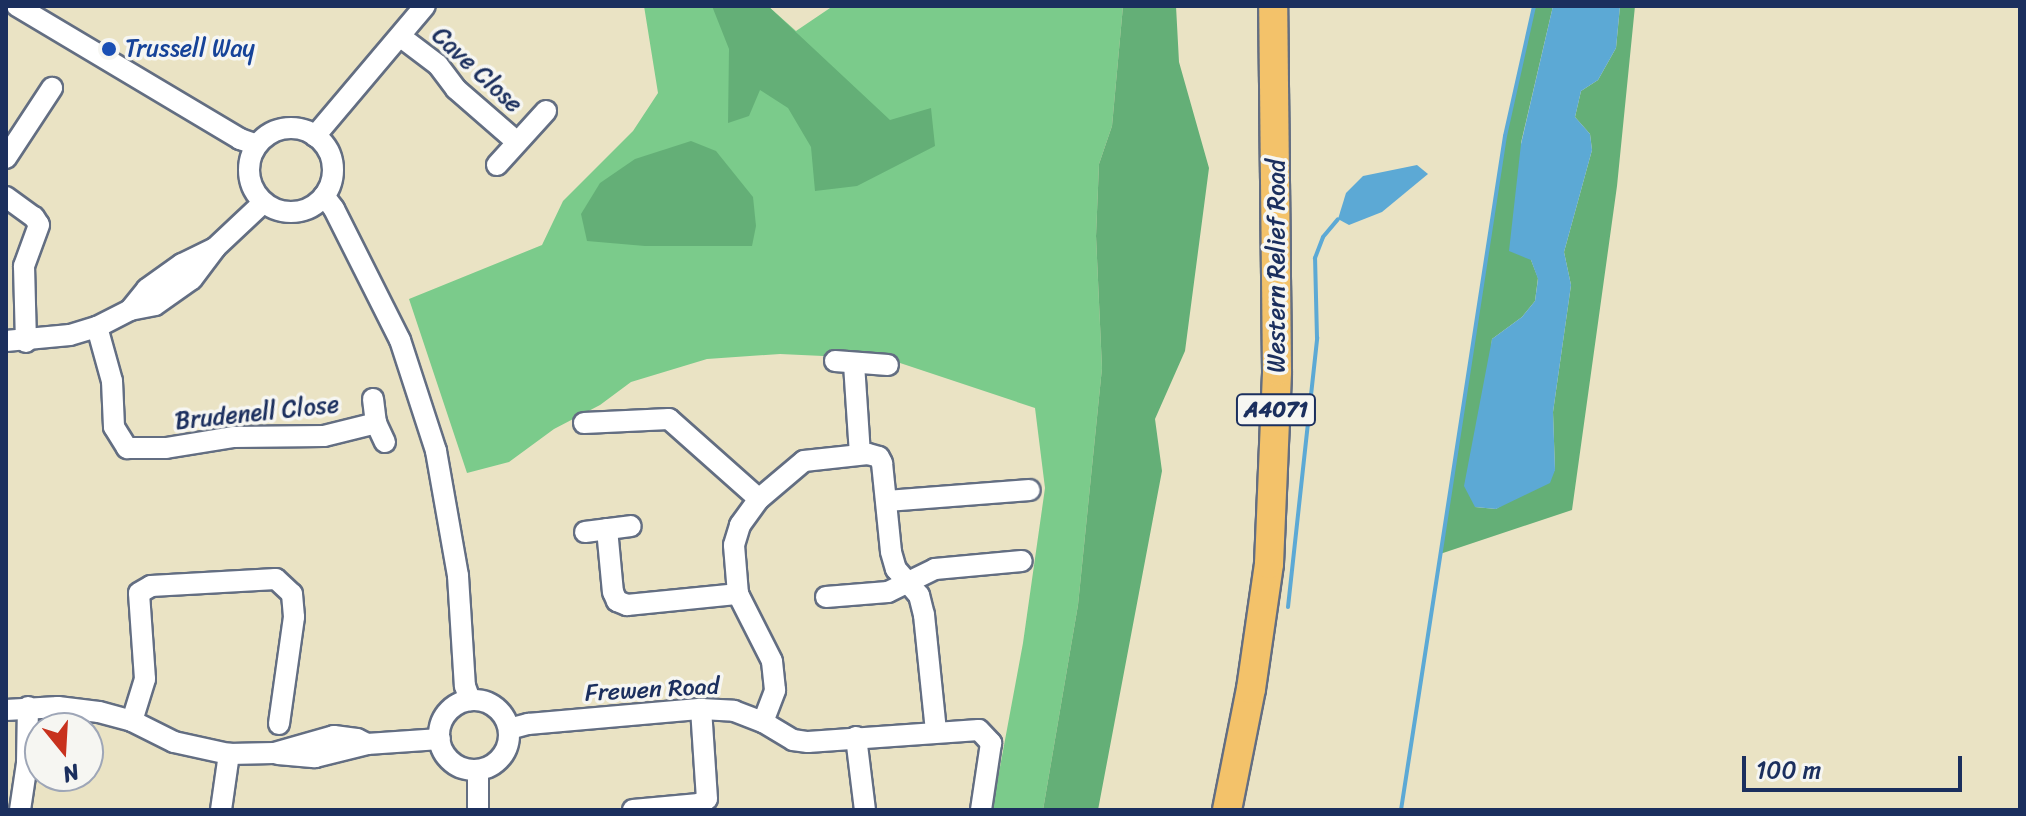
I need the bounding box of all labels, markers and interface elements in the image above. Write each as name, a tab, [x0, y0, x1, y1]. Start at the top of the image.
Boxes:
street label: Cave Close	[425, 21, 529, 119]
place label: Trussell Way	[125, 35, 255, 63]
marker: Trussell Way	[100, 40, 118, 58]
street label: Western Relief Road	[1263, 159, 1291, 373]
street label: Brudenell Close	[174, 390, 340, 436]
road number: A4071	[1234, 392, 1318, 428]
street label: Frewen Road	[584, 672, 720, 708]
north arrow	[24, 712, 104, 792]
scale bar	[1746, 740, 1966, 790]
text: 100 m	[1756, 749, 1821, 791]
text: N	[58, 752, 84, 794]

